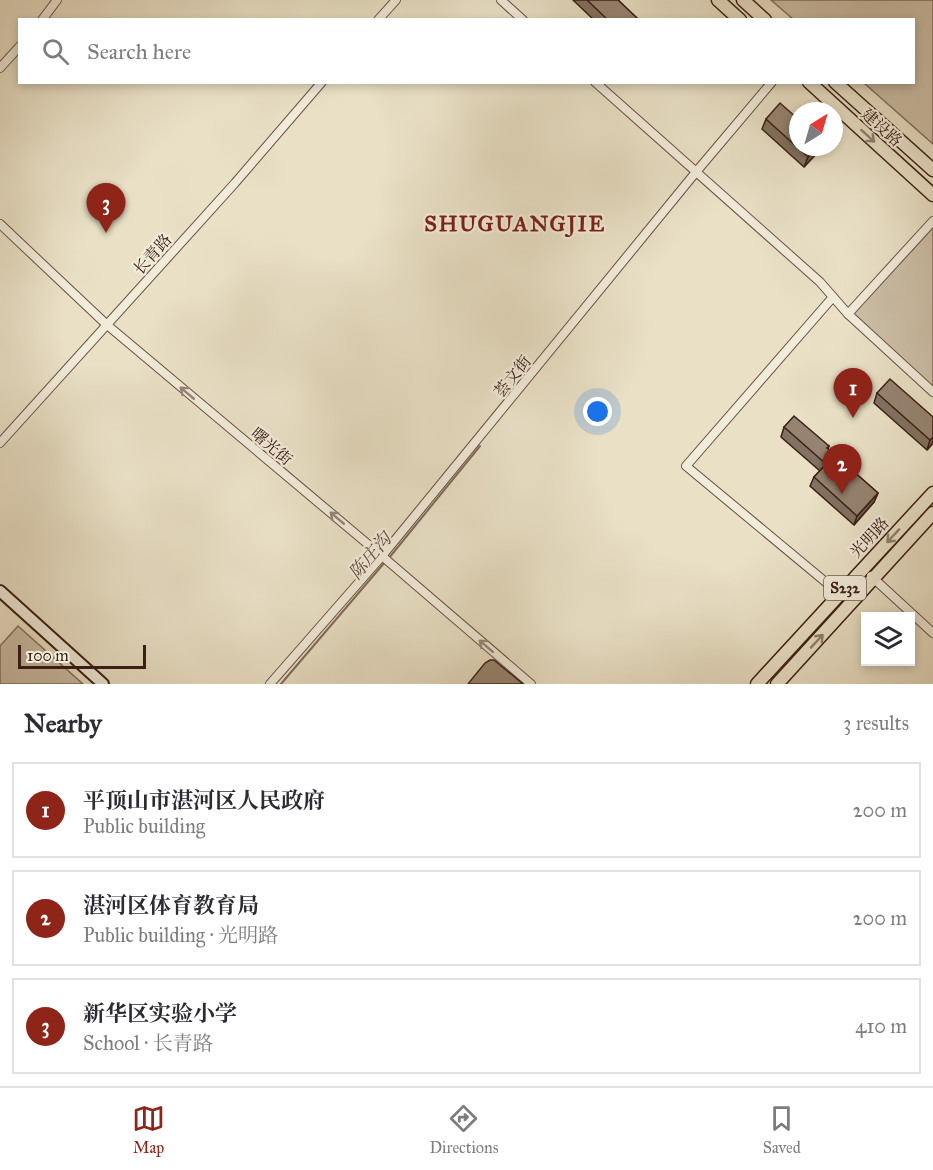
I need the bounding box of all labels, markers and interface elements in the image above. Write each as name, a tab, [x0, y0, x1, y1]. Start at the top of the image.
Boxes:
search box	[18, 18, 915, 84]
icon: search	[39, 35, 72, 68]
text: Search here	[87, 38, 191, 65]
north arrow	[789, 102, 843, 156]
street label: 建设路	[857, 104, 906, 150]
one-way arrow	[860, 129, 875, 143]
pin: 3	[86, 184, 126, 233]
district label: SHUGUANGJIE	[424, 210, 606, 238]
street label: 长青路	[129, 230, 175, 279]
street label: 荟文街	[490, 352, 535, 401]
pin: 1	[834, 368, 872, 418]
one-way arrow	[180, 386, 195, 400]
your location	[583, 397, 612, 426]
street label: 曙光街	[247, 424, 296, 469]
pin: 2	[822, 444, 862, 494]
one-way arrow	[330, 511, 345, 525]
street label: 光明路	[846, 513, 893, 561]
water label: 陈庄沟	[344, 526, 398, 584]
one-way arrow	[886, 528, 900, 543]
road number: S232	[824, 576, 866, 600]
map controls	[861, 612, 915, 666]
button: layers	[861, 612, 915, 666]
one-way arrow	[810, 634, 824, 649]
one-way arrow	[479, 639, 494, 653]
scale bar	[18, 642, 146, 670]
text: 100 m	[27, 646, 69, 665]
text: Nearby	[24, 707, 102, 739]
text: 3 results	[843, 711, 909, 735]
text: 平顶山市湛河区人民政府	[83, 787, 325, 814]
text: 1	[42, 798, 49, 822]
text: 200 m	[853, 798, 907, 822]
text: Public building	[83, 814, 205, 838]
text: 湛河区体育教育局	[83, 892, 259, 919]
text: 2	[41, 906, 50, 930]
text: 200 m	[853, 906, 907, 930]
text: Public building · 光明路	[83, 923, 278, 947]
text: 新华区实验小学	[83, 1000, 237, 1027]
text: 3	[42, 1014, 50, 1038]
text: 410 m	[855, 1014, 907, 1038]
text: School · 长青路	[83, 1031, 213, 1055]
tab: Map	[132, 1102, 165, 1157]
tab: Directions	[429, 1102, 498, 1157]
tab: Saved	[763, 1102, 801, 1157]

